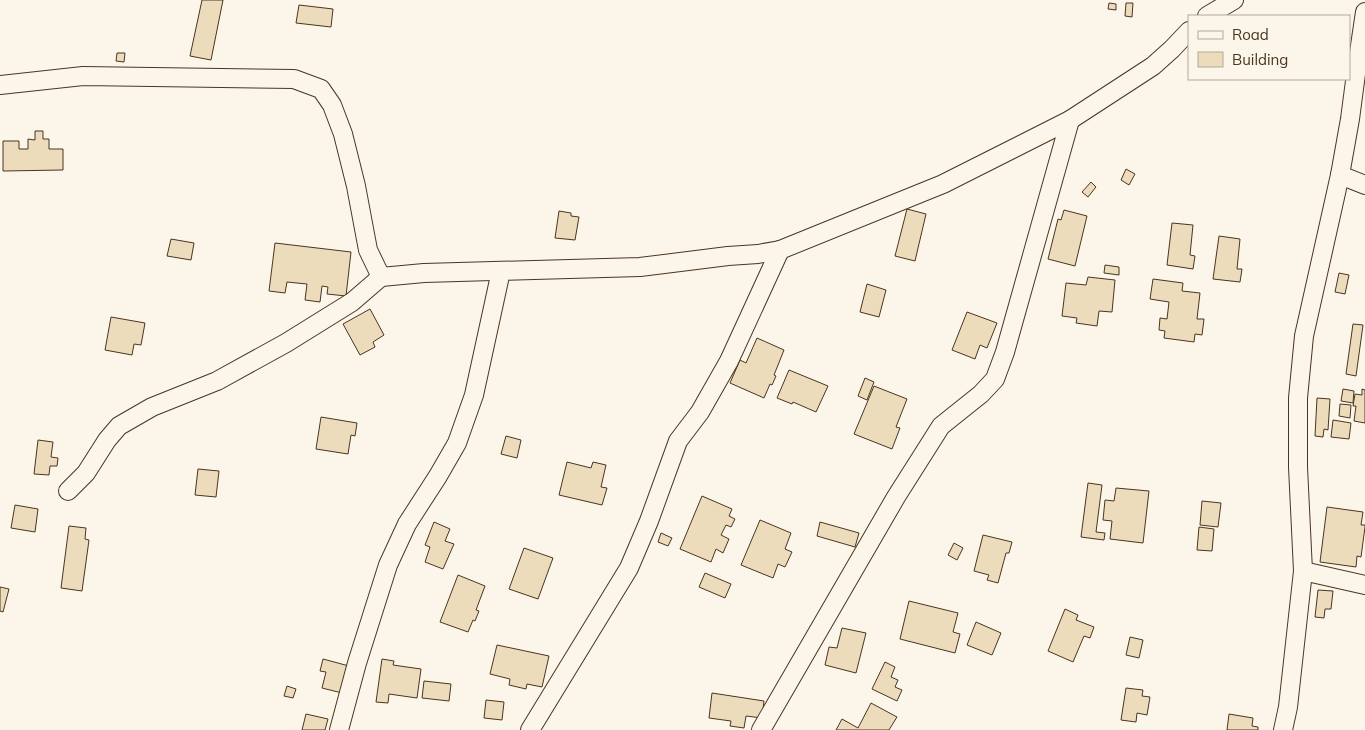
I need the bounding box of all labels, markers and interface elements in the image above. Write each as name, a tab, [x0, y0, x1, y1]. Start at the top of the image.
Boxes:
legend	[1188, 15, 1350, 80]
text: Road	[1232, 25, 1269, 44]
text: Building	[1232, 50, 1288, 69]

